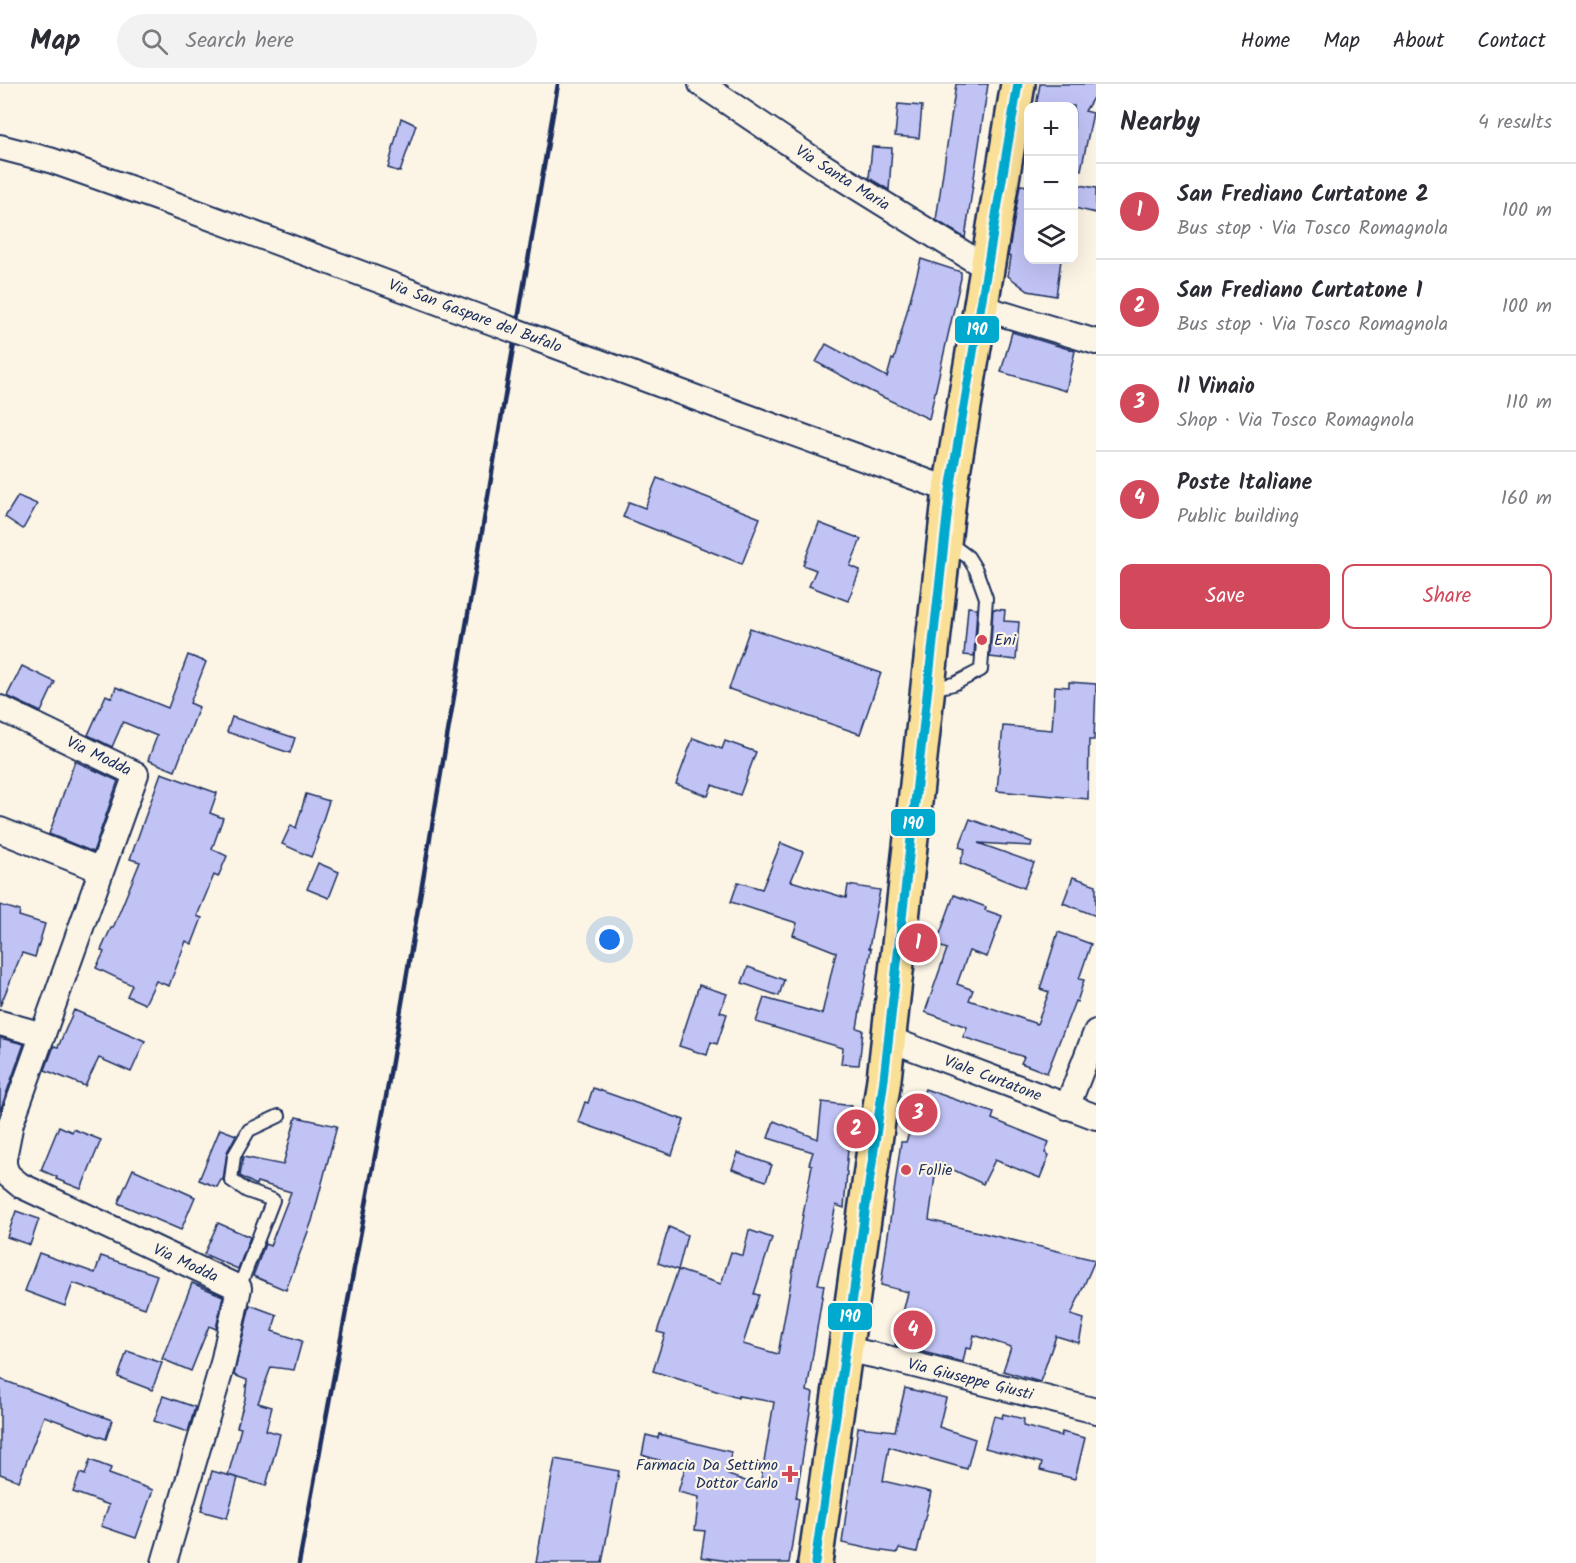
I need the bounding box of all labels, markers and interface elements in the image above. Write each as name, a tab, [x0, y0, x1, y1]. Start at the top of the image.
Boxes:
search box	[117, 14, 537, 68]
text: Map	[30, 19, 81, 64]
text: Search here	[186, 24, 294, 59]
icon: search	[138, 25, 171, 58]
text: Home	[1241, 25, 1290, 58]
text: Map	[1323, 25, 1360, 58]
text: About	[1393, 25, 1444, 58]
text: Contact	[1477, 25, 1546, 58]
map controls	[1024, 102, 1078, 264]
button: +	[1024, 102, 1078, 156]
text: Nearby	[1120, 102, 1200, 144]
text: 4 results	[1478, 107, 1552, 139]
street label: Via Santa Maria	[790, 138, 895, 217]
button: −	[1024, 156, 1078, 210]
text: San Frediano Curtatone 2	[1177, 178, 1429, 213]
text: 1	[1136, 195, 1143, 227]
text: 100 m	[1502, 195, 1552, 227]
button: layers	[1024, 210, 1078, 264]
text: Bus stop · Via Tosco Romagnola	[1177, 213, 1448, 245]
street label: Via San Gaspare del Bufalo	[385, 272, 566, 360]
text: San Frediano Curtatone 1	[1177, 274, 1423, 309]
text: 2	[1134, 291, 1145, 323]
text: 100 m	[1502, 291, 1552, 323]
text: Bus stop · Via Tosco Romagnola	[1177, 309, 1448, 341]
line badge: 190	[954, 315, 1000, 344]
text: 190	[966, 318, 988, 343]
text: Il Vinaio	[1177, 370, 1255, 405]
text: 3	[1134, 387, 1145, 419]
text: 110 m	[1506, 387, 1552, 419]
text: Shop · Via Tosco Romagnola	[1177, 405, 1414, 437]
text: Poste Italiane	[1177, 466, 1312, 501]
text: 4	[1134, 483, 1145, 515]
text: 160 m	[1501, 483, 1552, 515]
text: Public building	[1177, 501, 1299, 533]
button: Save	[1120, 564, 1330, 629]
button: Share	[1342, 564, 1552, 629]
place label: Eni	[994, 628, 1017, 653]
marker: Eni	[975, 633, 989, 647]
street label: Via Modda	[62, 730, 136, 782]
line badge: 190	[890, 808, 936, 837]
text: 190	[902, 812, 924, 837]
pin: 1	[898, 920, 938, 966]
your location	[595, 925, 624, 954]
street label: Viale Curtatone	[940, 1048, 1045, 1108]
pin: 3	[898, 1090, 938, 1136]
pin: 2	[836, 1106, 876, 1152]
place label: Follie	[918, 1158, 952, 1183]
marker: Follie	[899, 1163, 913, 1177]
street label: Via Modda	[149, 1237, 223, 1289]
line badge: 190	[827, 1302, 873, 1331]
text: 190	[839, 1305, 861, 1330]
pin: 4	[894, 1308, 932, 1352]
street label: Via Giuseppe Giusti	[905, 1351, 1037, 1407]
place label: Farmacia Da Settimo Dottor Carlo	[636, 1453, 778, 1496]
marker: Farmacia Da Settimo Dottor Carlo	[783, 1467, 797, 1481]

